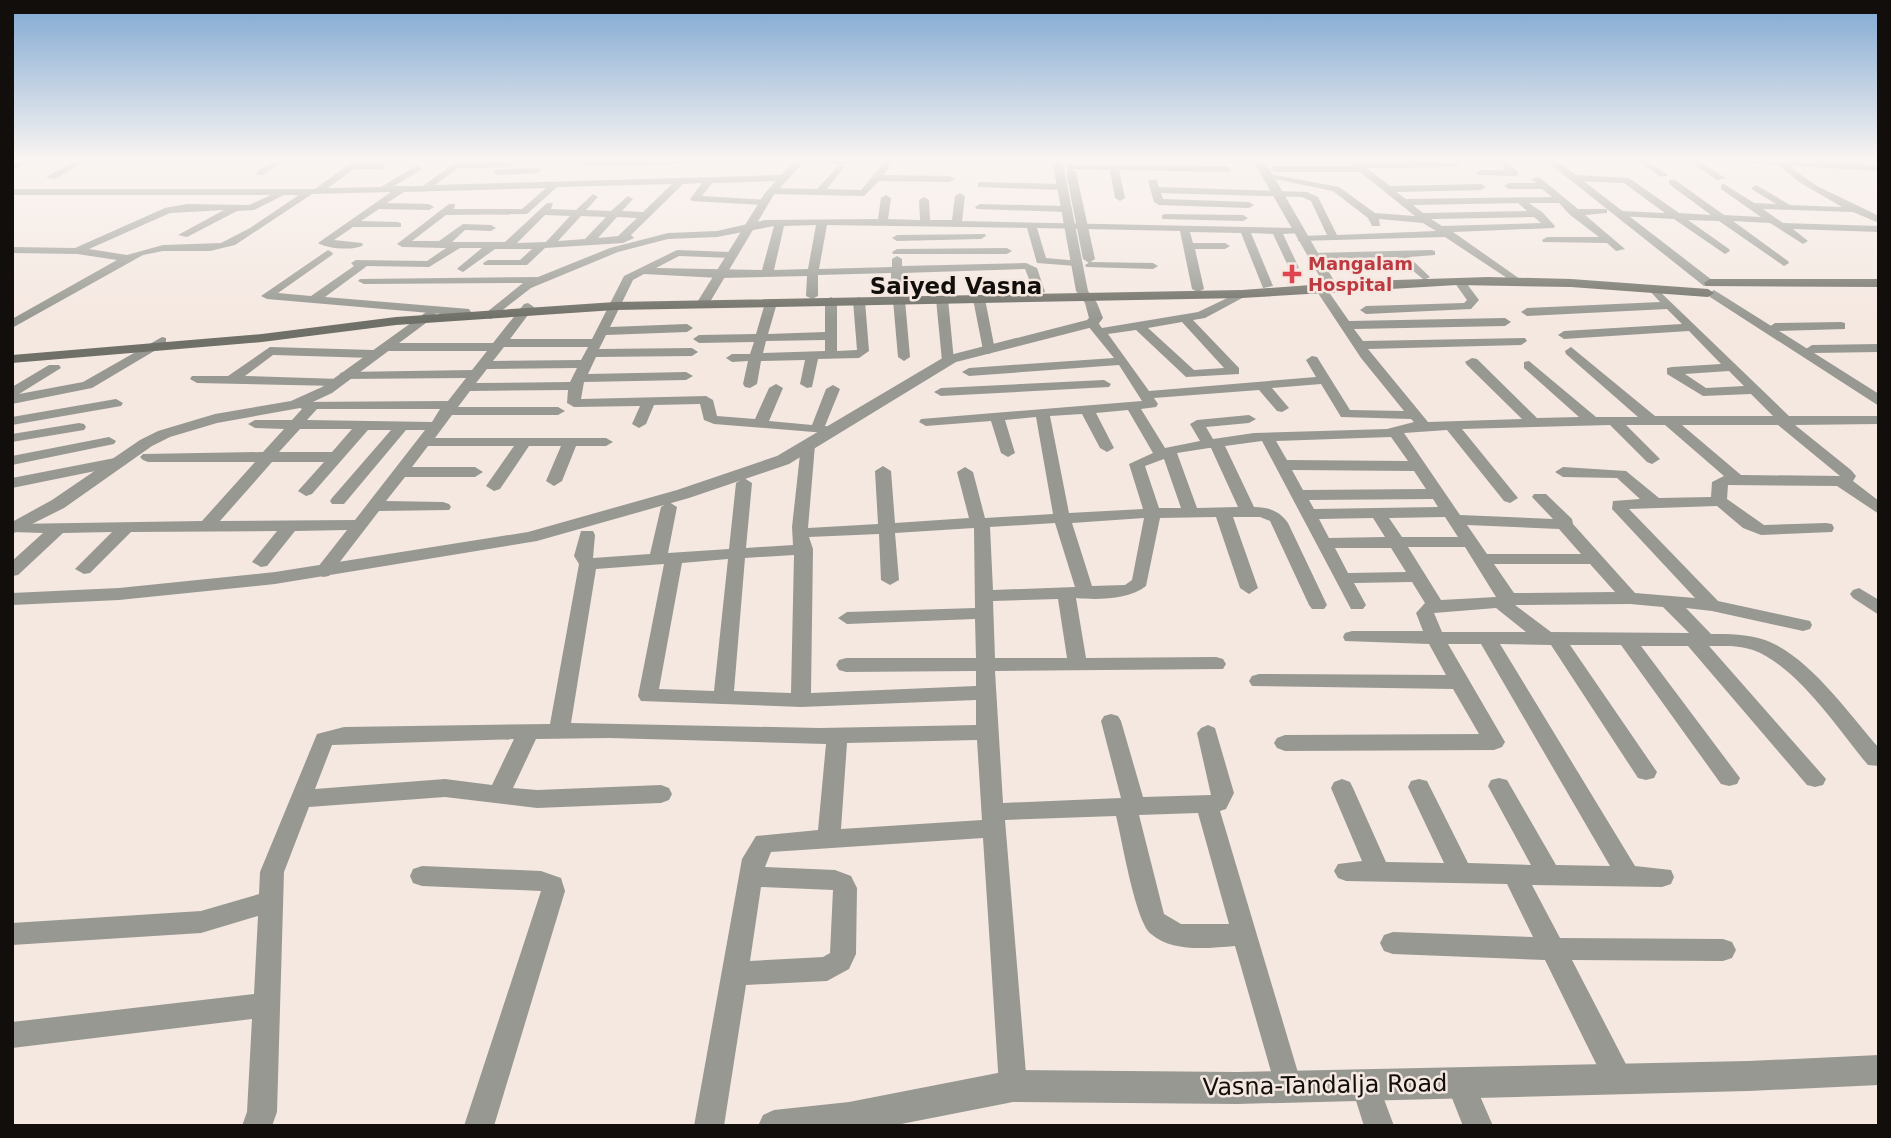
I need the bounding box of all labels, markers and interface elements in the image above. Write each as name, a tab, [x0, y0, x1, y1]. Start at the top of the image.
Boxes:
place label: Mangalam Hospital	[1308, 253, 1413, 295]
marker: Mangalam Hospital	[1282, 264, 1302, 284]
district label: Saiyed Vasna	[870, 273, 1042, 299]
street label: Vasna-Tandalja Road	[1202, 1069, 1448, 1101]

